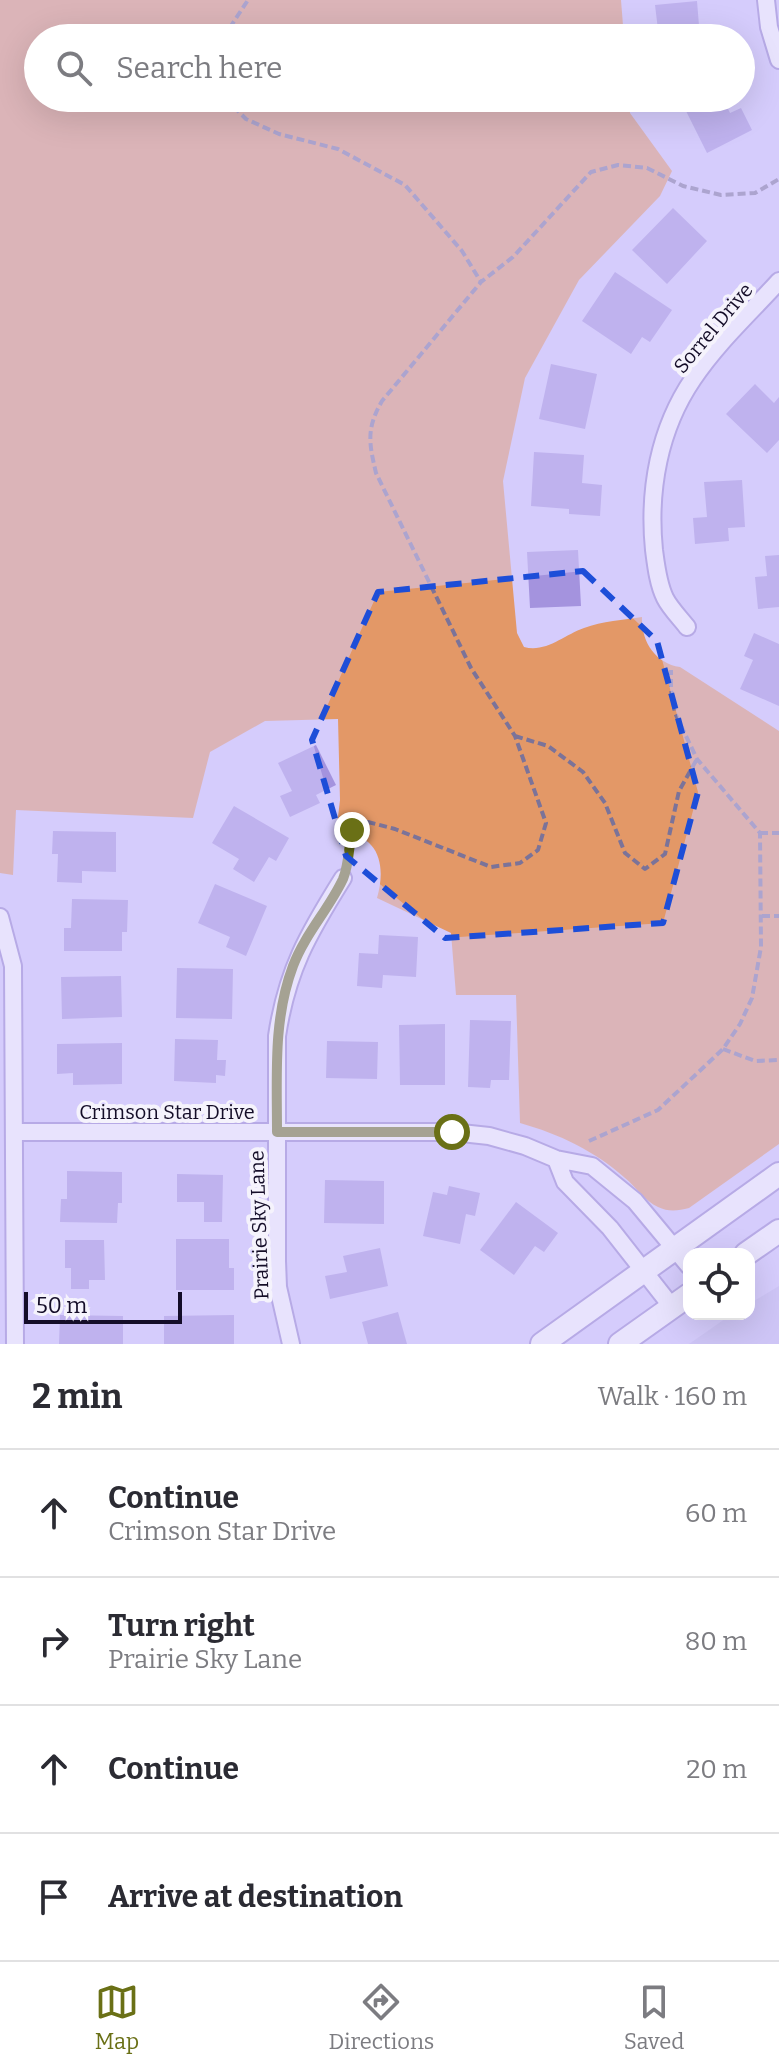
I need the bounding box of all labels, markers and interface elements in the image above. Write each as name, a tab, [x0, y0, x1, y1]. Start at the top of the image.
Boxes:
search box	[24, 24, 755, 112]
icon: search	[52, 46, 96, 90]
text: Search here	[116, 50, 283, 86]
street label: Sorrel Drive	[668, 278, 758, 378]
route end	[334, 812, 370, 848]
street label: Crimson Star Drive	[79, 1100, 255, 1124]
route start	[434, 1114, 470, 1150]
street label: Prairie Sky Lane	[244, 1150, 274, 1300]
map controls	[683, 1248, 755, 1320]
button: locate	[683, 1248, 755, 1320]
scale bar	[24, 1288, 182, 1324]
text: 50 m	[36, 1292, 87, 1319]
text: 2 min	[32, 1376, 122, 1417]
text: Walk · 160 m	[598, 1381, 747, 1412]
text: Continue	[108, 1480, 239, 1516]
icon: ahead	[32, 1491, 76, 1535]
text: 60 m	[685, 1498, 747, 1529]
text: Crimson Star Drive	[108, 1516, 336, 1547]
text: Turn right	[108, 1608, 255, 1644]
icon: right	[32, 1619, 76, 1663]
text: 80 m	[685, 1626, 747, 1657]
text: Prairie Sky Lane	[108, 1644, 302, 1675]
icon: ahead	[32, 1747, 76, 1791]
text: Continue	[108, 1751, 239, 1787]
text: 20 m	[686, 1754, 747, 1785]
icon: arrive	[32, 1875, 76, 1919]
text: Arrive at destination	[108, 1879, 403, 1915]
tab: Map	[95, 1980, 139, 2055]
tab: Directions	[329, 1980, 434, 2055]
tab: Saved	[624, 1980, 684, 2055]

